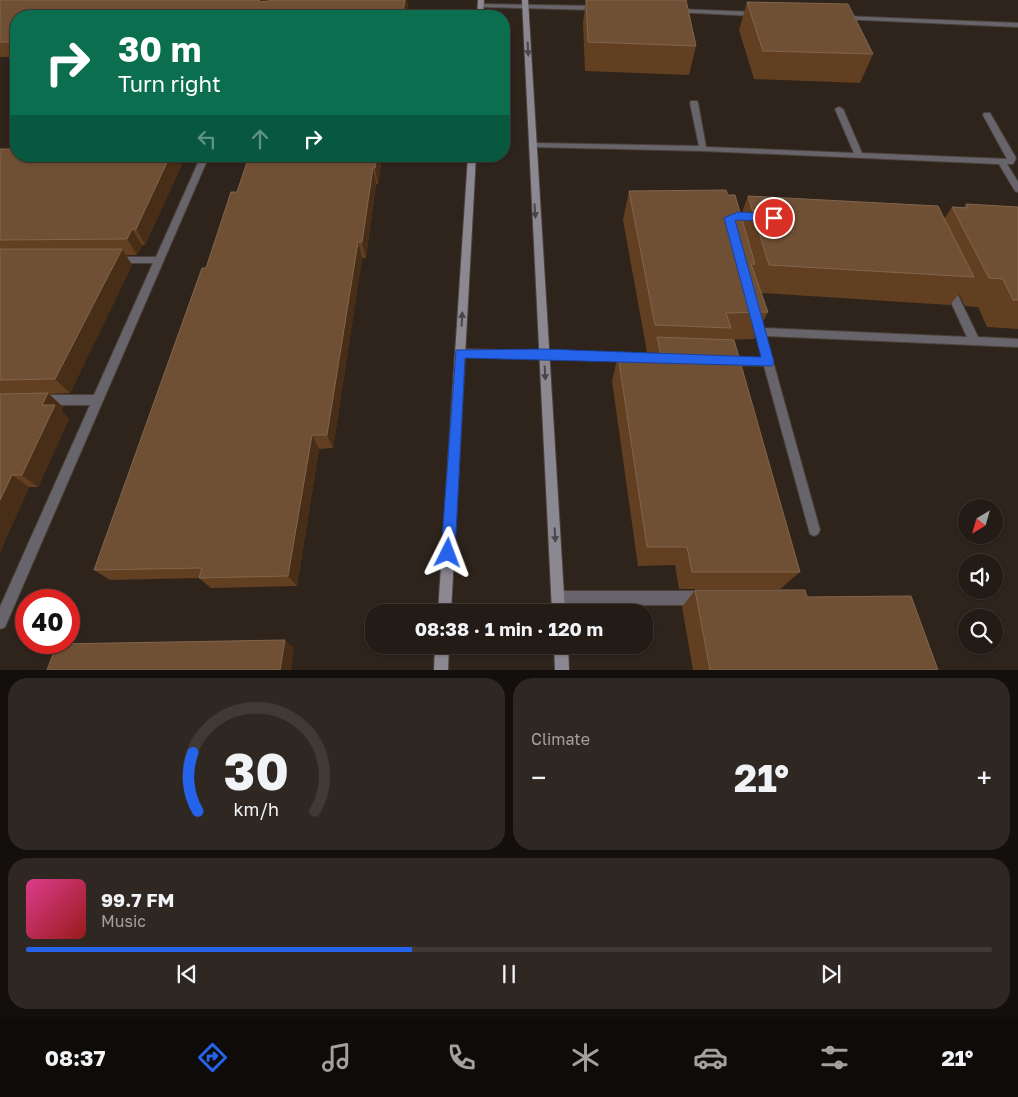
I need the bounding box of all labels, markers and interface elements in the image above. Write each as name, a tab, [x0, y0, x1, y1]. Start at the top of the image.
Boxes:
text: 30 m	[118, 28, 201, 70]
icon: right	[35, 30, 100, 95]
one-way arrow	[525, 41, 533, 57]
text: Turn right	[118, 70, 221, 97]
icon: left	[193, 125, 221, 153]
icon: ahead	[246, 125, 274, 153]
icon: right	[299, 125, 327, 153]
pin	[753, 197, 795, 239]
one-way arrow	[532, 203, 540, 219]
icon: arrive	[760, 204, 788, 232]
one-way arrow	[458, 311, 466, 327]
one-way arrow	[542, 365, 550, 381]
north arrow	[958, 499, 1002, 544]
map controls	[958, 499, 1003, 654]
position arrow	[421, 526, 473, 578]
one-way arrow	[551, 528, 559, 544]
button: sound	[958, 554, 1003, 599]
speed limit sign: 40	[15, 589, 80, 654]
button: search	[958, 609, 1003, 654]
text: 08:38 · 1 min · 120 m	[415, 617, 603, 640]
text: Climate	[531, 729, 590, 749]
text: 30	[224, 739, 289, 801]
text: 21°	[734, 755, 789, 800]
text: −	[531, 761, 546, 794]
text: +	[977, 761, 992, 794]
text: km/h	[234, 798, 279, 820]
text: 99.7 FM	[101, 888, 175, 911]
text: Music	[101, 911, 146, 931]
icon: previous	[173, 960, 201, 988]
icon: pause	[495, 960, 523, 988]
icon: next	[817, 960, 845, 988]
icon: directions	[195, 1040, 230, 1075]
icon: music	[319, 1040, 354, 1075]
icon: phone	[444, 1040, 479, 1075]
icon: climate	[568, 1040, 603, 1075]
icon: car	[693, 1040, 728, 1075]
icon: filters	[817, 1040, 852, 1075]
text: 08:37	[45, 1044, 106, 1071]
text: 21°	[941, 1044, 973, 1071]

